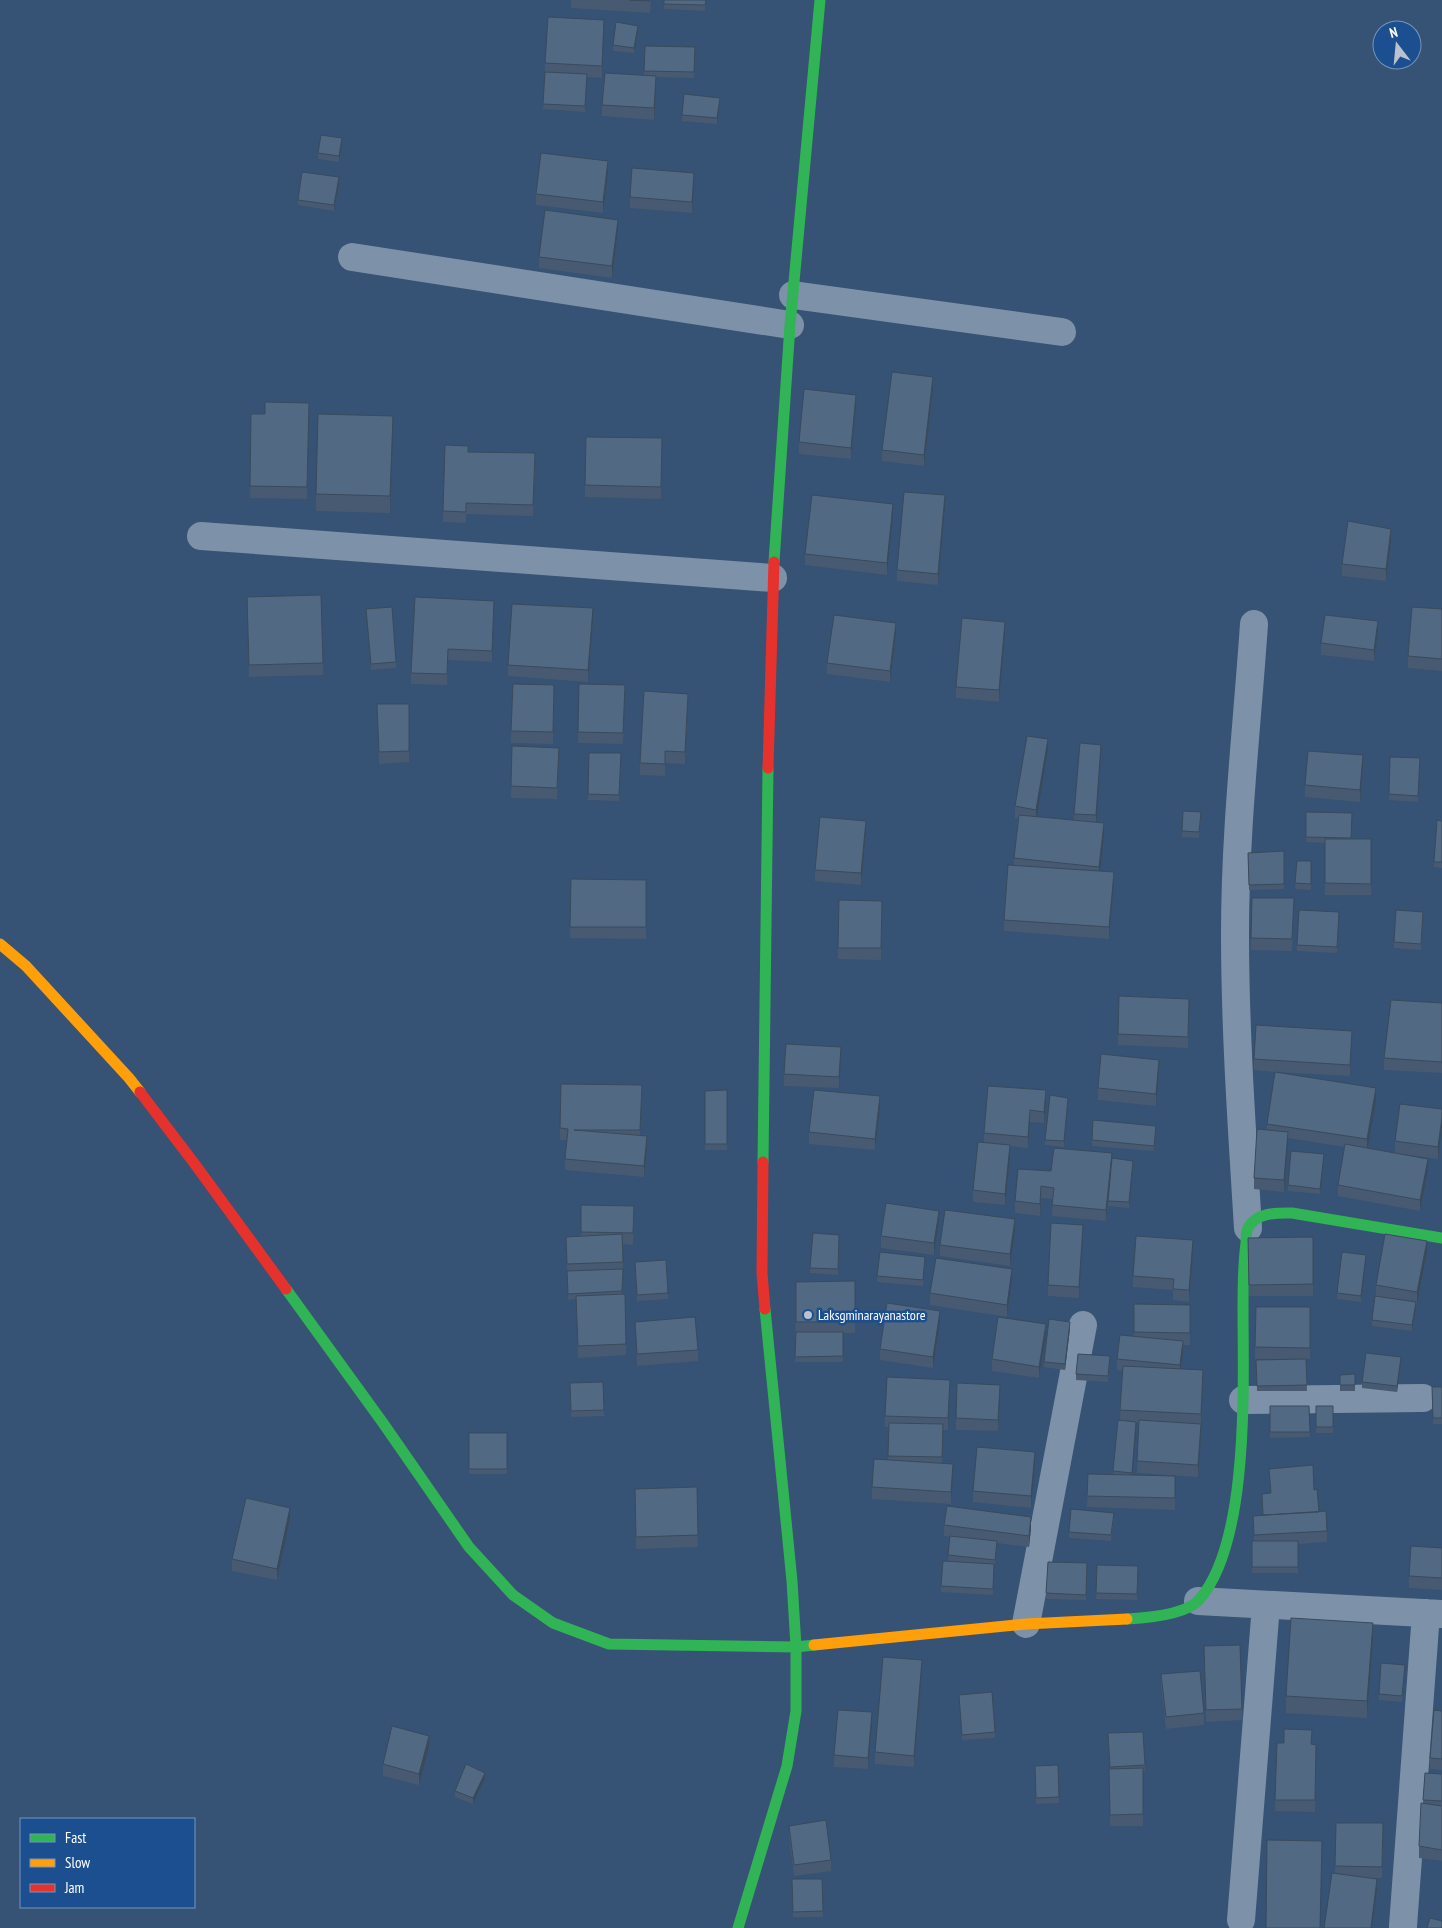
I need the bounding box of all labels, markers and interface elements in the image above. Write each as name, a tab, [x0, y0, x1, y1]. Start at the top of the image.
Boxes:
north arrow	[1372, 20, 1422, 70]
text: N	[1387, 23, 1400, 42]
place label: Laksgminarayanastore	[818, 1306, 926, 1324]
marker: Laksgminarayanastore	[802, 1309, 814, 1321]
legend	[20, 1818, 195, 1908]
text: Fast	[65, 1828, 86, 1847]
text: Slow	[65, 1853, 90, 1872]
text: Jam	[64, 1878, 84, 1897]

